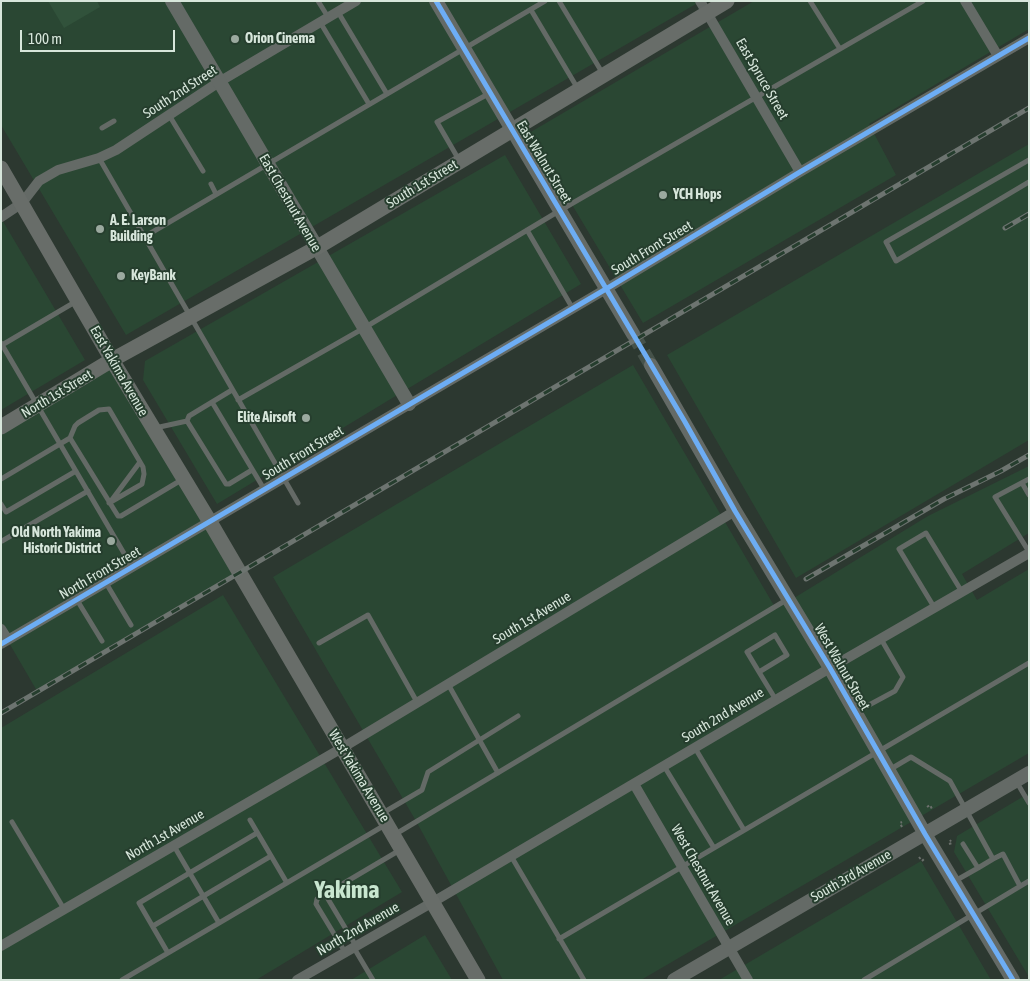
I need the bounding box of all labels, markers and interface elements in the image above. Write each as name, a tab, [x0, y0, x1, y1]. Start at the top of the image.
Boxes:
scale bar	[22, 20, 178, 52]
text: 100 m	[28, 30, 62, 47]
place label: Orion Cinema	[245, 31, 315, 47]
marker: Orion Cinema	[229, 33, 241, 45]
street label: East Spruce Street	[732, 35, 792, 123]
street label: South 2nd Street	[140, 62, 220, 122]
street label: East Walnut Street	[513, 118, 575, 206]
street label: East Chestnut Avenue	[255, 151, 325, 255]
street label: South 1st Street	[383, 156, 461, 212]
place label: YCH Hops	[673, 187, 721, 203]
marker: YCH Hops	[657, 189, 669, 201]
place label: A. E. Larson Building	[110, 213, 166, 246]
street label: South Front Street	[608, 217, 696, 279]
marker: A. E. Larson Building	[94, 223, 106, 235]
place label: KeyBank	[131, 268, 176, 284]
marker: KeyBank	[115, 270, 127, 282]
street label: East Yakima Avenue	[86, 323, 152, 419]
street label: North 1st Street	[18, 366, 96, 422]
place label: Elite Airsoft	[237, 410, 296, 426]
marker: Elite Airsoft	[300, 412, 312, 424]
street label: South Front Street	[259, 422, 347, 484]
place label: Old North Yakima Historic District	[11, 525, 101, 558]
marker: Old North Yakima Historic District	[105, 535, 117, 547]
street label: North Front Street	[56, 543, 144, 603]
street label: South 1st Avenue	[490, 588, 574, 648]
street label: West Walnut Street	[810, 621, 874, 713]
street label: South 2nd Avenue	[679, 684, 767, 746]
street label: West Yakima Avenue	[325, 727, 393, 825]
street label: North 1st Avenue	[123, 806, 207, 864]
street label: West Chestnut Avenue	[667, 822, 739, 928]
street label: South 3rd Avenue	[808, 846, 894, 906]
district label: Yakima	[315, 876, 379, 904]
street label: North 2nd Avenue	[314, 899, 402, 959]

